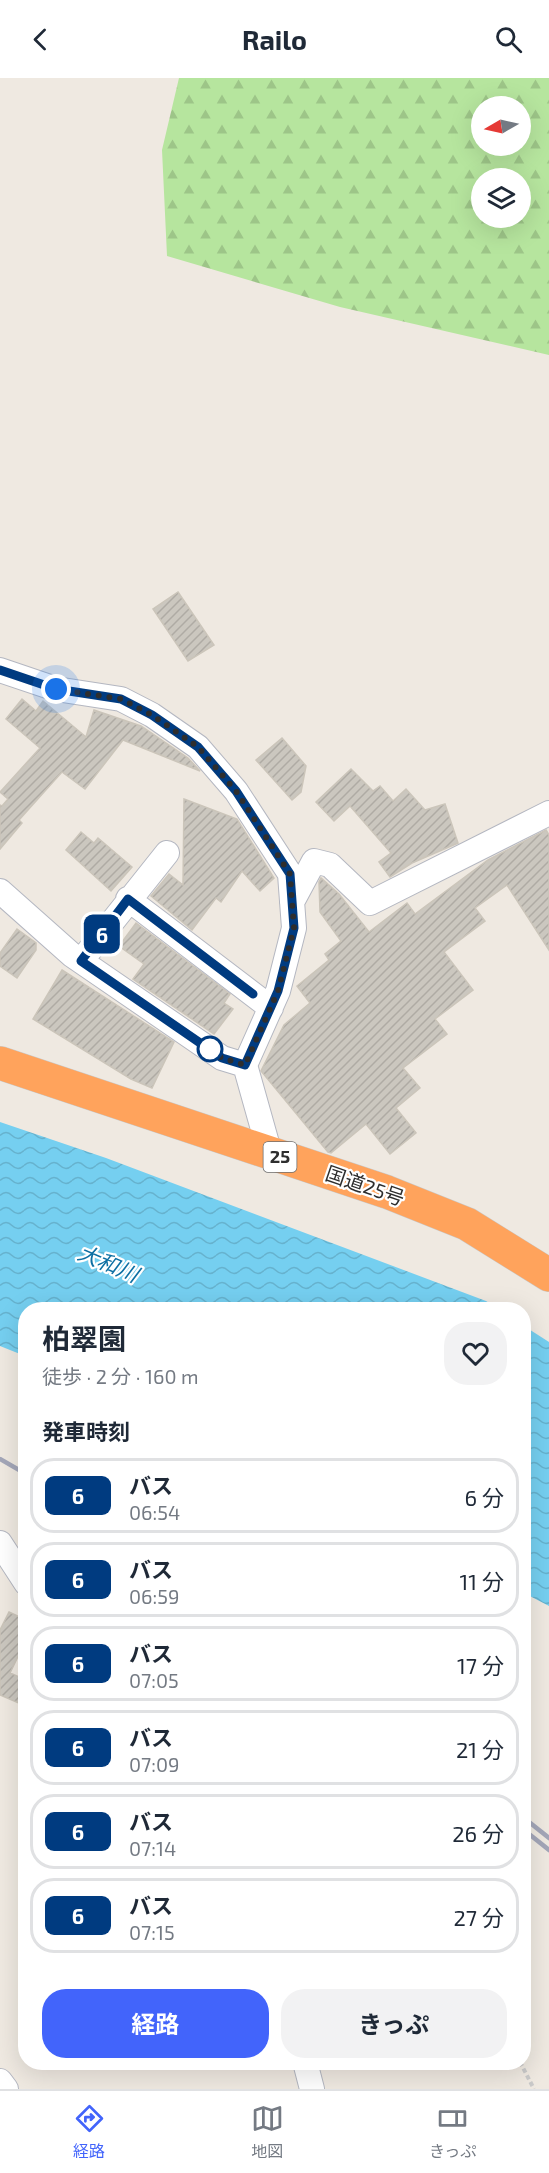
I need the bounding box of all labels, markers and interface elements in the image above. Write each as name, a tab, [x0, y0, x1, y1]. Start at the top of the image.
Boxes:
icon: back	[24, 23, 57, 56]
text: Railo	[242, 23, 307, 55]
icon: search	[492, 23, 525, 56]
north arrow	[471, 96, 531, 156]
map controls	[471, 96, 531, 228]
button: layers	[471, 168, 531, 228]
your location	[41, 674, 71, 704]
line badge: 6	[82, 914, 122, 954]
text: 6	[96, 922, 108, 947]
unlabelled marker	[197, 1036, 223, 1062]
road number: 25	[264, 1142, 296, 1172]
street label: 国道25号	[323, 1160, 408, 1210]
water label: 大和川	[75, 1239, 144, 1287]
text: 柏翠園	[42, 1321, 126, 1355]
button: heart	[444, 1322, 507, 1385]
text: 徒歩 · 2 分 · 160 m	[42, 1364, 198, 1388]
text: 発車時刻	[42, 1418, 130, 1444]
text: バス	[129, 1472, 173, 1498]
text: 6	[72, 1483, 84, 1508]
text: 6 分	[465, 1484, 504, 1510]
text: 06:54	[129, 1500, 180, 1524]
text: バス	[129, 1556, 173, 1582]
text: 6	[72, 1567, 84, 1592]
text: 11 分	[460, 1568, 504, 1594]
text: 06:59	[129, 1584, 179, 1608]
text: バス	[129, 1640, 173, 1666]
text: 6	[72, 1651, 84, 1676]
text: 17 分	[457, 1652, 504, 1678]
text: 07:05	[129, 1668, 179, 1692]
text: バス	[129, 1724, 173, 1750]
text: 6	[72, 1735, 84, 1760]
text: 21 分	[456, 1736, 504, 1762]
text: 07:09	[129, 1752, 180, 1776]
text: バス	[129, 1808, 173, 1834]
text: 6	[72, 1819, 84, 1844]
text: 26 分	[452, 1820, 504, 1846]
text: 07:14	[129, 1836, 176, 1860]
text: バス	[129, 1892, 173, 1918]
text: 6	[72, 1903, 84, 1928]
text: 27 分	[453, 1904, 504, 1930]
text: 07:15	[129, 1920, 175, 1944]
button: 経路	[42, 1989, 269, 2058]
button: きっぷ	[281, 1989, 507, 2058]
tab: 経路	[73, 2102, 106, 2162]
tab: 地図	[251, 2102, 284, 2162]
tab: きっぷ	[429, 2102, 476, 2162]

